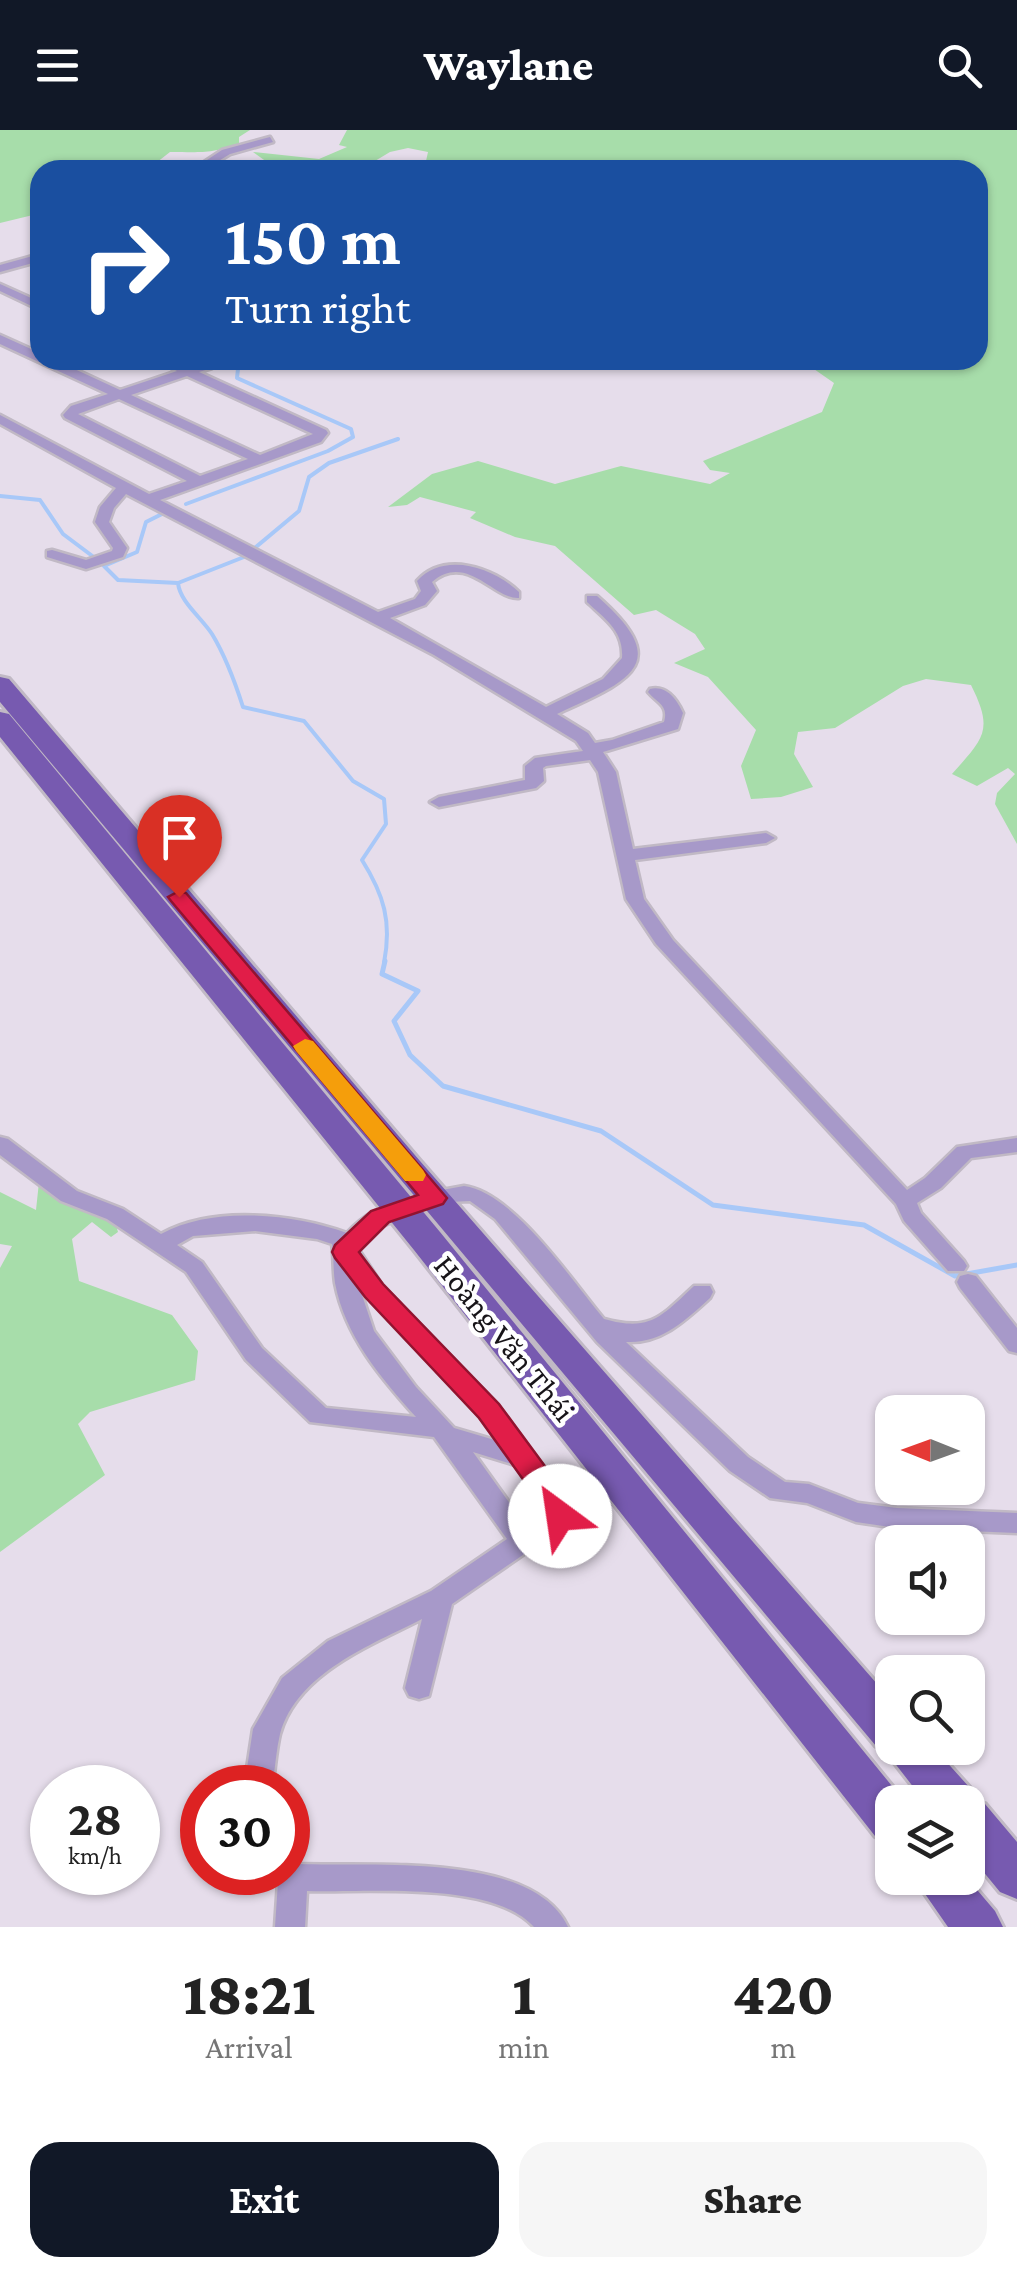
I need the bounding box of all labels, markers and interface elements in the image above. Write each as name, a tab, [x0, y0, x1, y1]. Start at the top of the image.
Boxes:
icon: menu	[30, 38, 85, 93]
icon: search	[932, 38, 987, 93]
text: Waylane	[424, 40, 593, 90]
icon: right	[60, 200, 190, 330]
text: 150 m	[225, 201, 401, 279]
text: Turn right	[225, 283, 410, 333]
pin	[137, 795, 222, 898]
icon: arrive	[152, 810, 207, 865]
street label: Hoàng Văn Thái	[427, 1248, 583, 1428]
north arrow	[875, 1395, 985, 1505]
map controls	[875, 1395, 985, 1895]
position arrow	[508, 1464, 612, 1568]
button: sound	[875, 1525, 985, 1635]
button: search	[875, 1655, 985, 1765]
speed limit sign: 30	[180, 1765, 310, 1895]
button: layers	[875, 1785, 985, 1895]
text: 28	[68, 1790, 122, 1846]
text: km/h	[68, 1842, 122, 1869]
text: 18:21	[183, 1960, 315, 2027]
text: 1	[512, 1960, 536, 2027]
text: 420	[733, 1960, 834, 2027]
text: Arrival	[206, 2029, 293, 2065]
text: min	[498, 2029, 549, 2065]
text: m	[770, 2029, 796, 2065]
button: Exit	[30, 2142, 499, 2257]
button: Share	[519, 2142, 987, 2257]

